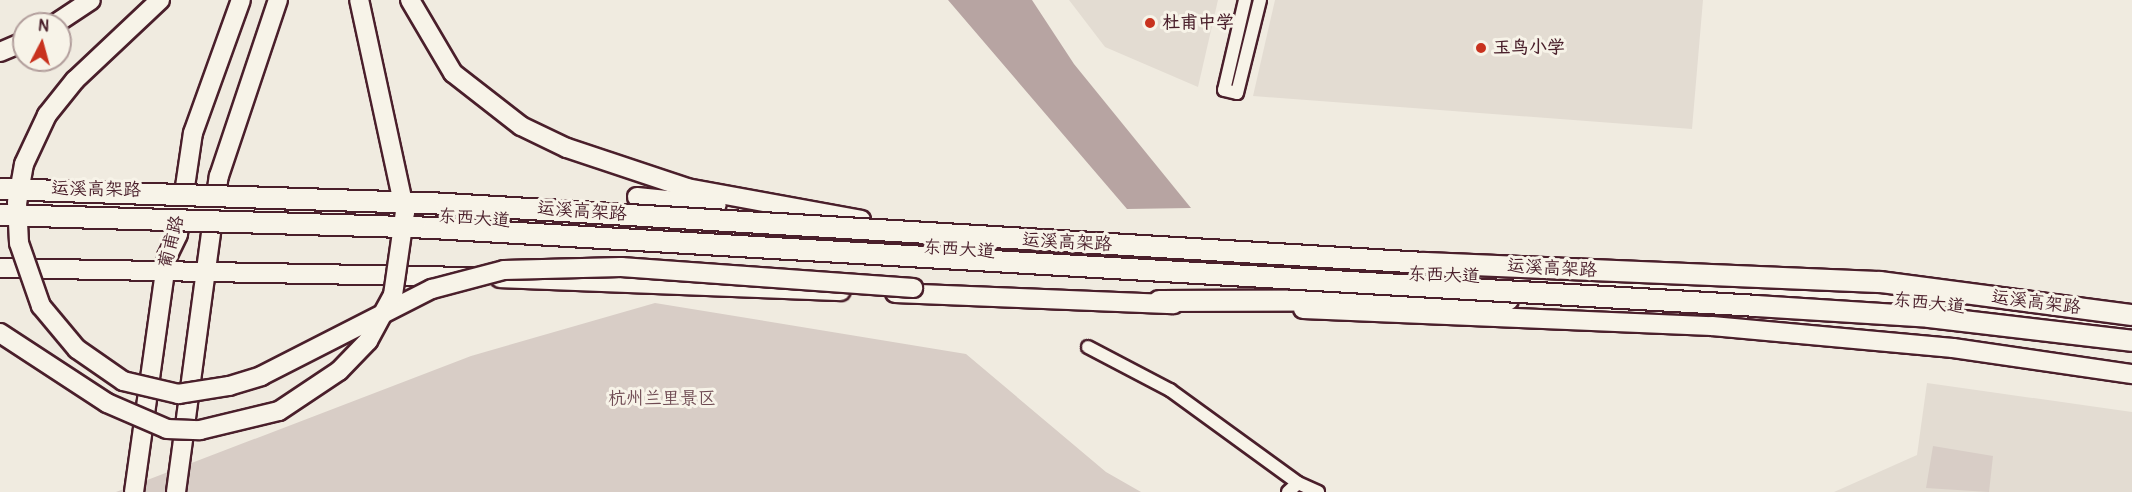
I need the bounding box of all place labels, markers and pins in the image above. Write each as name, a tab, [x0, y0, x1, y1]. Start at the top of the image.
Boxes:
place label: 杜甫中学	[1162, 12, 1234, 34]
marker: 杜甫中学	[1143, 16, 1157, 30]
place label: 玉鸟小学	[1493, 37, 1565, 59]
marker: 玉鸟小学	[1474, 41, 1488, 55]

